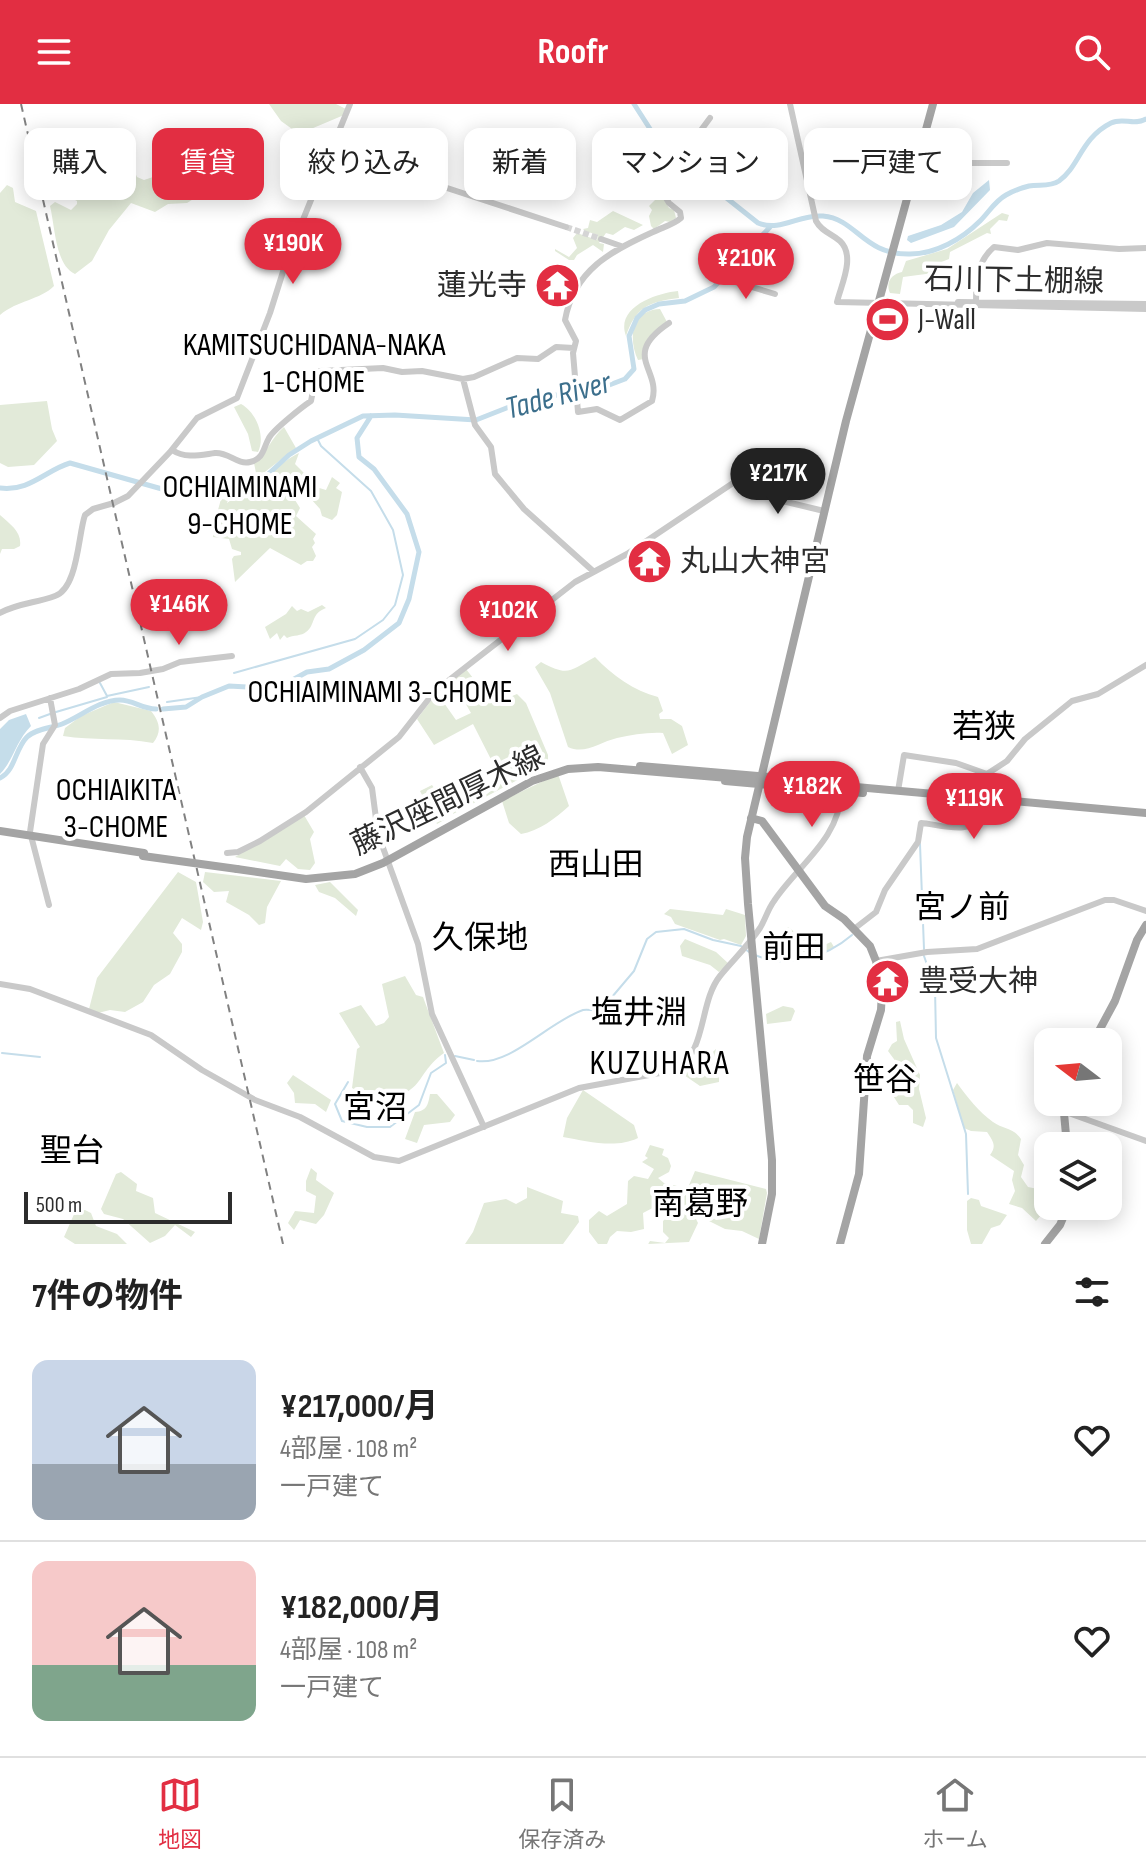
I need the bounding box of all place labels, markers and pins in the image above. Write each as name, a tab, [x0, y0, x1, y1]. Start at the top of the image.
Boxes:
pin: ¥190K	[237, 218, 349, 286]
pin: ¥210K	[690, 233, 802, 301]
temple icon: 蓮光寺	[534, 262, 582, 310]
place label: 蓮光寺	[437, 268, 527, 304]
sports icon: J-Wall	[863, 296, 911, 344]
place label: J-Wall	[917, 302, 976, 338]
pin: ¥217K	[722, 448, 834, 516]
temple icon: 丸山大神宮	[625, 538, 673, 586]
place label: 丸山大神宮	[680, 544, 830, 580]
pin: ¥146K	[123, 579, 235, 647]
pin: ¥102K	[452, 585, 564, 653]
pin: ¥182K	[756, 761, 868, 829]
pin: ¥119K	[918, 773, 1030, 841]
temple icon: 豊受大神	[863, 958, 911, 1006]
place label: 豊受大神	[918, 964, 1038, 1000]

